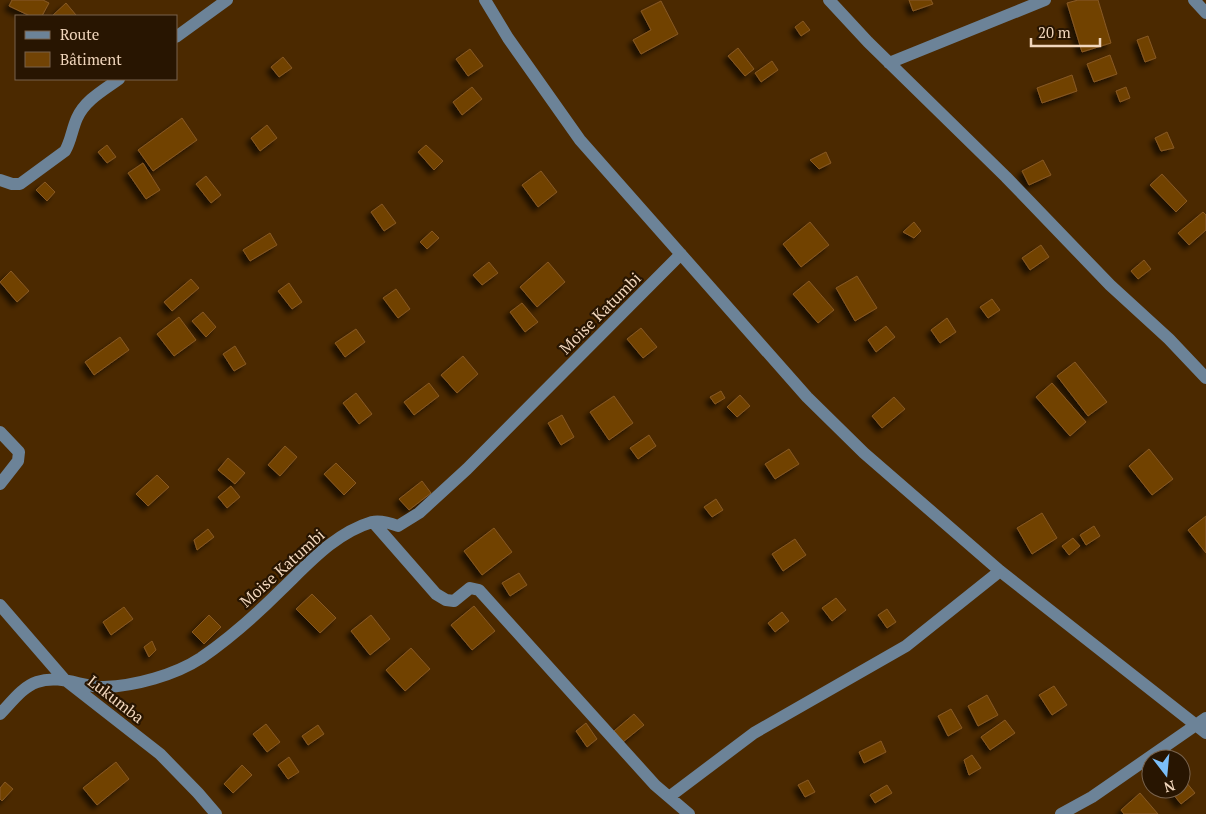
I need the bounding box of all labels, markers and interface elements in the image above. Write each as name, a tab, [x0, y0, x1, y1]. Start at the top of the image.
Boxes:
legend	[15, 15, 178, 80]
scale bar	[1031, 15, 1100, 47]
text: 20 m	[1038, 22, 1071, 42]
text: Route	[60, 24, 99, 44]
text: Bâtiment	[60, 49, 122, 69]
street label: Moise Katumbi	[554, 267, 646, 359]
street label: Moise Katumbi	[235, 524, 329, 612]
street label: Lukumba	[83, 670, 149, 728]
north arrow	[1141, 749, 1191, 799]
text: N	[1162, 776, 1177, 798]

